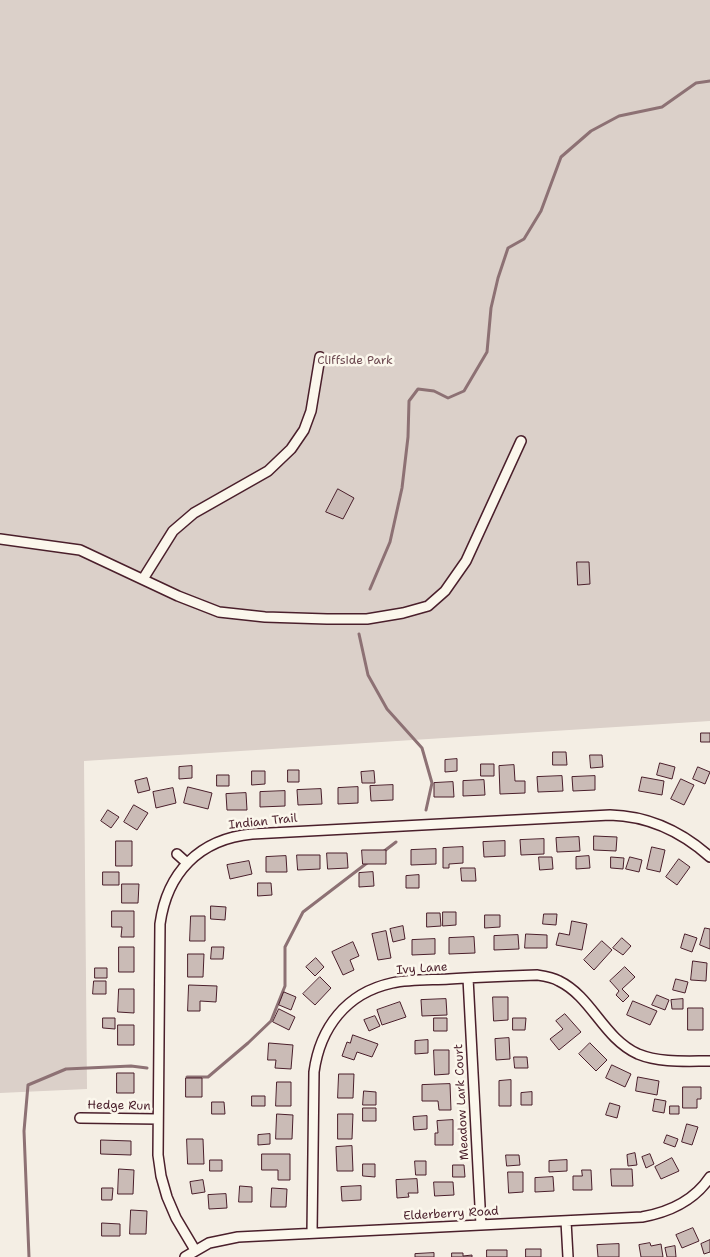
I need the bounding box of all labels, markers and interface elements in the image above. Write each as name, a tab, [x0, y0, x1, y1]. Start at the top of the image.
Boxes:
park label: Cliffside Park	[317, 354, 393, 368]
street label: Indian Trail	[228, 811, 298, 833]
street label: Ivy Lane	[396, 960, 448, 978]
street label: Meadow Lark Court	[452, 1044, 472, 1160]
street label: Hedge Run	[87, 1098, 151, 1114]
street label: Elderberry Road	[403, 1204, 499, 1224]

